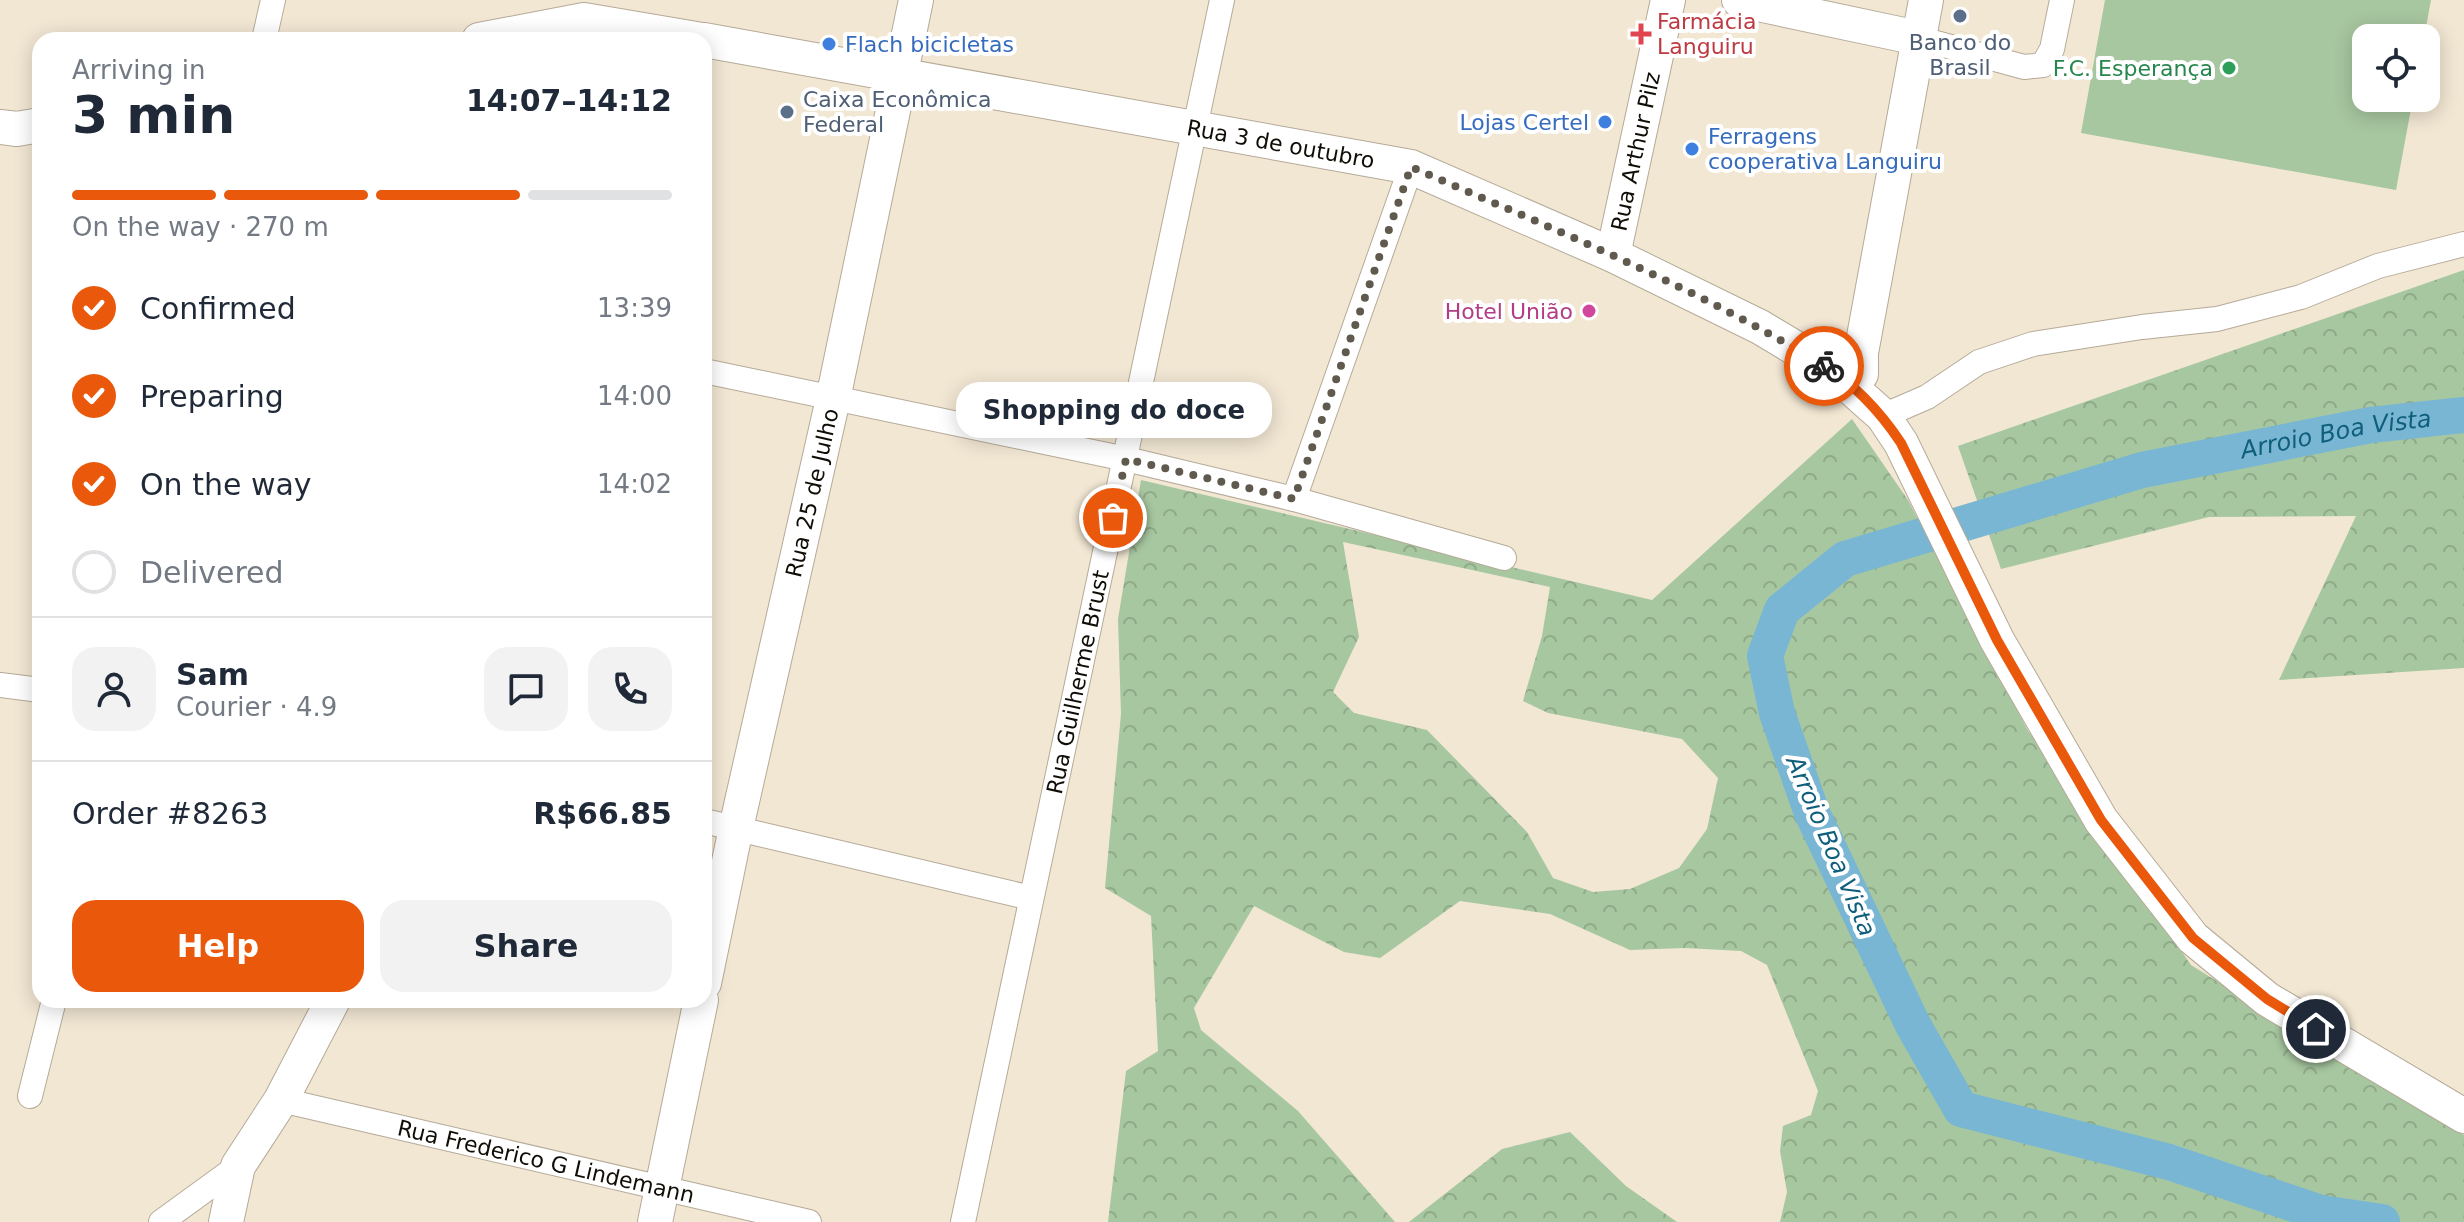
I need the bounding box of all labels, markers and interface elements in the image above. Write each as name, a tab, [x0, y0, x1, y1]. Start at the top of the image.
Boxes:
marker: Banco do Brasil	[1951, 7, 1969, 25]
place label: Farmácia Languiru	[1657, 9, 1756, 59]
map controls	[2352, 24, 2440, 112]
button: locate	[2352, 24, 2440, 112]
marker: Farmácia Languiru	[1632, 25, 1650, 43]
place label: Banco do Brasil	[1909, 30, 2011, 80]
place label: Flach bicicletas	[845, 32, 1014, 57]
marker: Flach bicicletas	[820, 35, 838, 53]
text: Arriving in	[72, 55, 206, 85]
place label: F.C. Esperança	[2053, 56, 2213, 81]
marker: F.C. Esperança	[2220, 59, 2238, 77]
street label: Rua Arthur Pilz	[1607, 70, 1665, 233]
text: 14:07–14:12	[466, 83, 672, 118]
text: 3 min	[72, 85, 235, 145]
place label: Caixa Econômica Federal	[803, 87, 991, 137]
marker: Caixa Econômica Federal	[778, 103, 796, 121]
place label: Lojas Certel	[1459, 110, 1589, 135]
marker: Lojas Certel	[1596, 113, 1614, 131]
street label: Rua 3 de outubro	[1185, 115, 1377, 173]
place label: Ferragens cooperativa Languiru	[1708, 124, 1942, 174]
marker: Ferragens cooperativa Languiru	[1683, 140, 1701, 158]
text: On the way · 270 m	[72, 212, 329, 242]
icon: check	[72, 286, 116, 330]
text: Confirmed	[140, 291, 296, 326]
text: 13:39	[597, 293, 672, 323]
place label: Hotel União	[1445, 299, 1573, 324]
marker: Hotel União	[1580, 302, 1598, 320]
courier	[1784, 326, 1864, 406]
icon: bike	[1802, 344, 1846, 388]
icon: check	[72, 374, 116, 418]
text: Preparing	[140, 379, 284, 414]
text: 14:00	[597, 381, 672, 411]
callout: Shopping do doce	[955, 382, 1271, 438]
text: Shopping do doce	[983, 395, 1245, 425]
water label: Arroio Boa Vista	[2236, 405, 2433, 465]
street label: Rua 25 de Julho	[781, 406, 843, 580]
icon: check	[72, 462, 116, 506]
text: On the way	[140, 467, 312, 502]
text: 14:02	[597, 469, 672, 499]
pin	[1079, 484, 1147, 552]
icon: bag	[1091, 496, 1135, 540]
text: Delivered	[140, 555, 284, 590]
street label: Rua Guilherme Brust	[1042, 567, 1114, 796]
button: person	[72, 647, 156, 731]
button: chat	[484, 647, 568, 731]
button: phone	[588, 647, 672, 731]
text: Sam	[176, 657, 249, 692]
text: Courier · 4.9	[176, 692, 337, 722]
water label: Arroio Boa Vista	[1780, 750, 1882, 940]
text: Order #8263	[72, 796, 268, 831]
text: R$66.85	[533, 796, 672, 831]
button: Help	[72, 900, 364, 992]
button: Share	[380, 900, 672, 992]
pin	[2282, 995, 2350, 1063]
icon: home	[2294, 1007, 2338, 1051]
street label: Rua Frederico G Lindemann	[395, 1115, 697, 1208]

